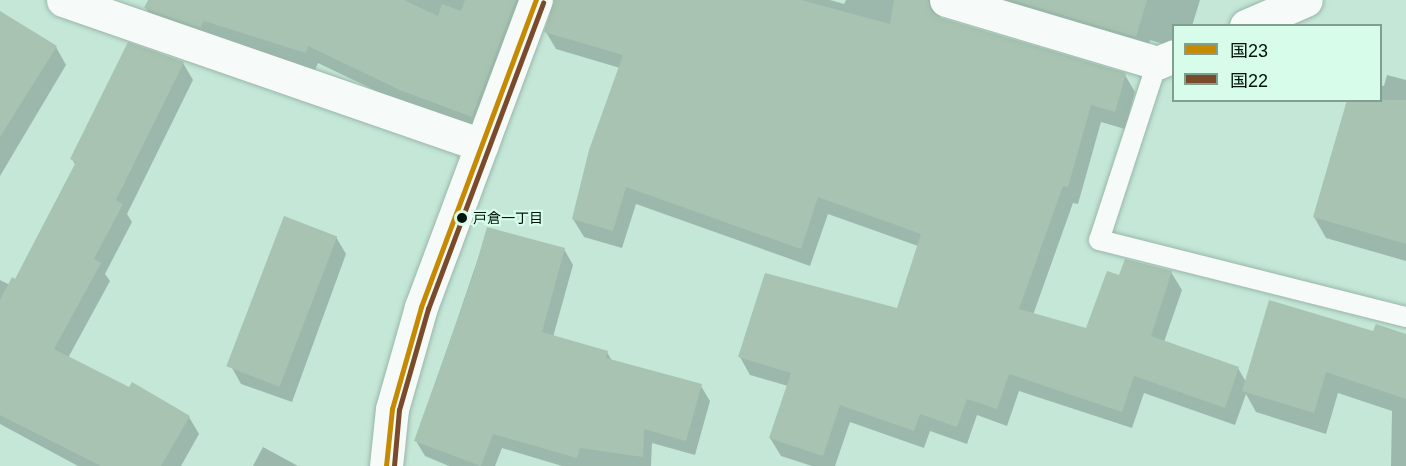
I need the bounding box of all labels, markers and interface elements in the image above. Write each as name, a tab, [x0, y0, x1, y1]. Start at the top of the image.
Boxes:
legend	[1172, 24, 1382, 102]
text: 国23	[1230, 41, 1268, 61]
text: 国22	[1230, 71, 1268, 91]
place label: 戸倉一丁目	[473, 210, 543, 226]
marker: 戸倉一丁目	[456, 212, 468, 224]

